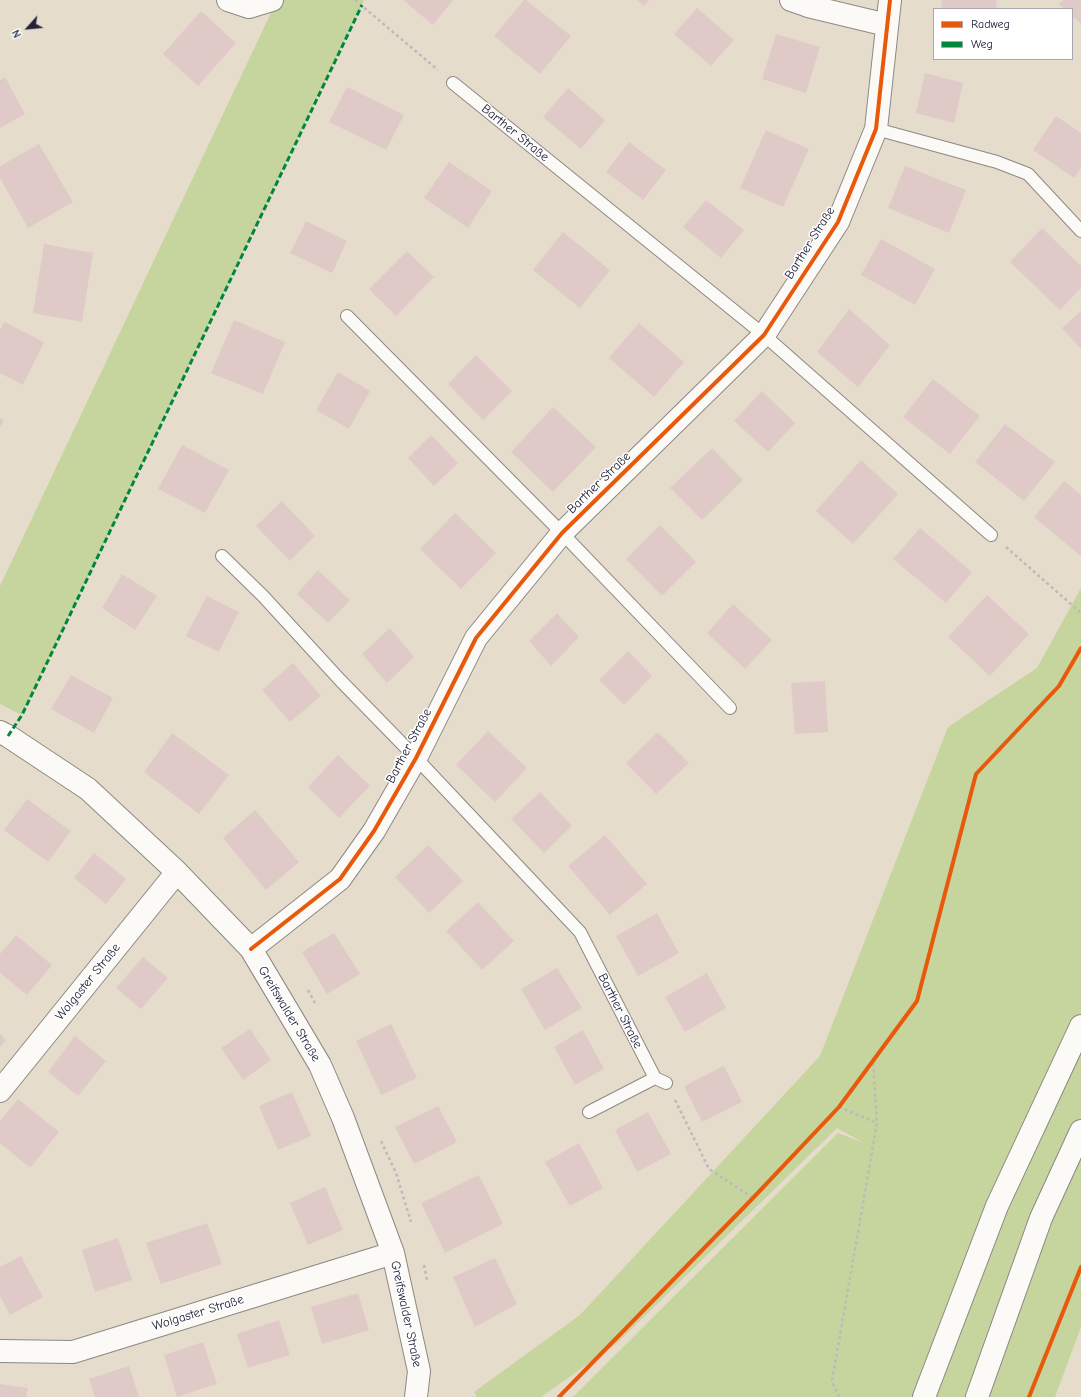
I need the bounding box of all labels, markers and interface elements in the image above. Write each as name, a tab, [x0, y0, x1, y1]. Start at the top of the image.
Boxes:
north arrow	[8, 8, 48, 48]
legend	[933, 8, 1073, 60]
text: Radweg	[971, 17, 1010, 31]
text: N	[9, 28, 24, 40]
text: Weg	[971, 37, 993, 51]
street label: Barther Straße	[478, 101, 552, 165]
street label: Barther Straße	[782, 204, 838, 282]
street label: Barther Straße	[564, 449, 634, 517]
street label: Barther Straße	[383, 706, 435, 786]
street label: Wolgaster Straße	[52, 940, 124, 1024]
street label: Greifswalder Straße	[254, 963, 324, 1065]
street label: Barther Straße	[594, 971, 646, 1051]
street label: Greifswalder Straße	[387, 1259, 425, 1369]
street label: Wolgaster Straße	[150, 1292, 246, 1334]

